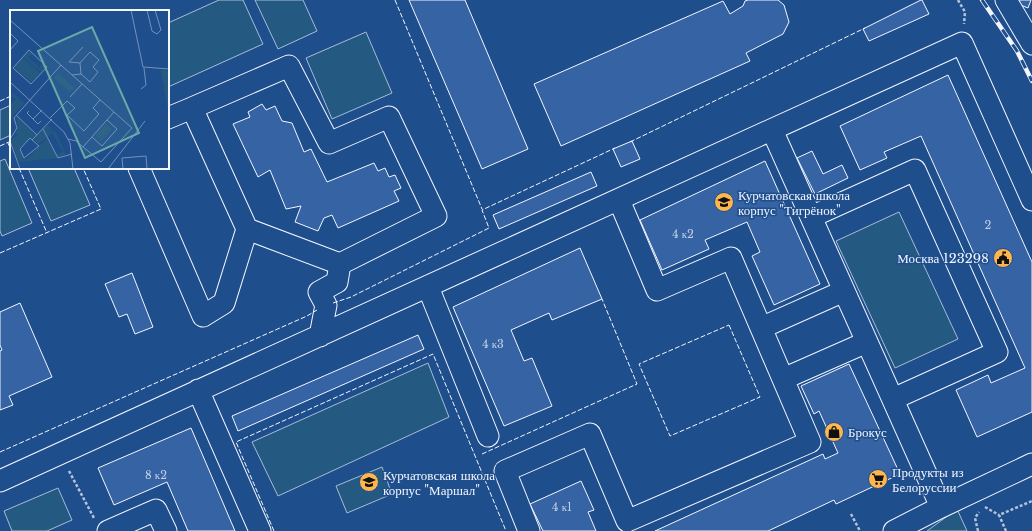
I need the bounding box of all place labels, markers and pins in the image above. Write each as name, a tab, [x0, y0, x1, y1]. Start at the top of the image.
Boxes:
place label: Курчатовская школа корпус "Тигрёнок"	[738, 187, 850, 219]
school or university icon: Курчатовская школа корпус "Тигрёнок"	[713, 191, 735, 213]
public building icon: Москва 123298	[992, 247, 1014, 269]
place label: Москва 123298	[897, 250, 989, 267]
shop icon: Брокус	[823, 421, 845, 443]
place label: Брокус	[848, 424, 887, 441]
place label: Продукты из Белоруссии	[892, 464, 964, 496]
place label: Курчатовская школа корпус "Маршал"	[383, 467, 495, 499]
supermarket icon: Продукты из Белоруссии	[867, 468, 889, 490]
school or university icon: Курчатовская школа корпус "Маршал"	[358, 471, 380, 493]

